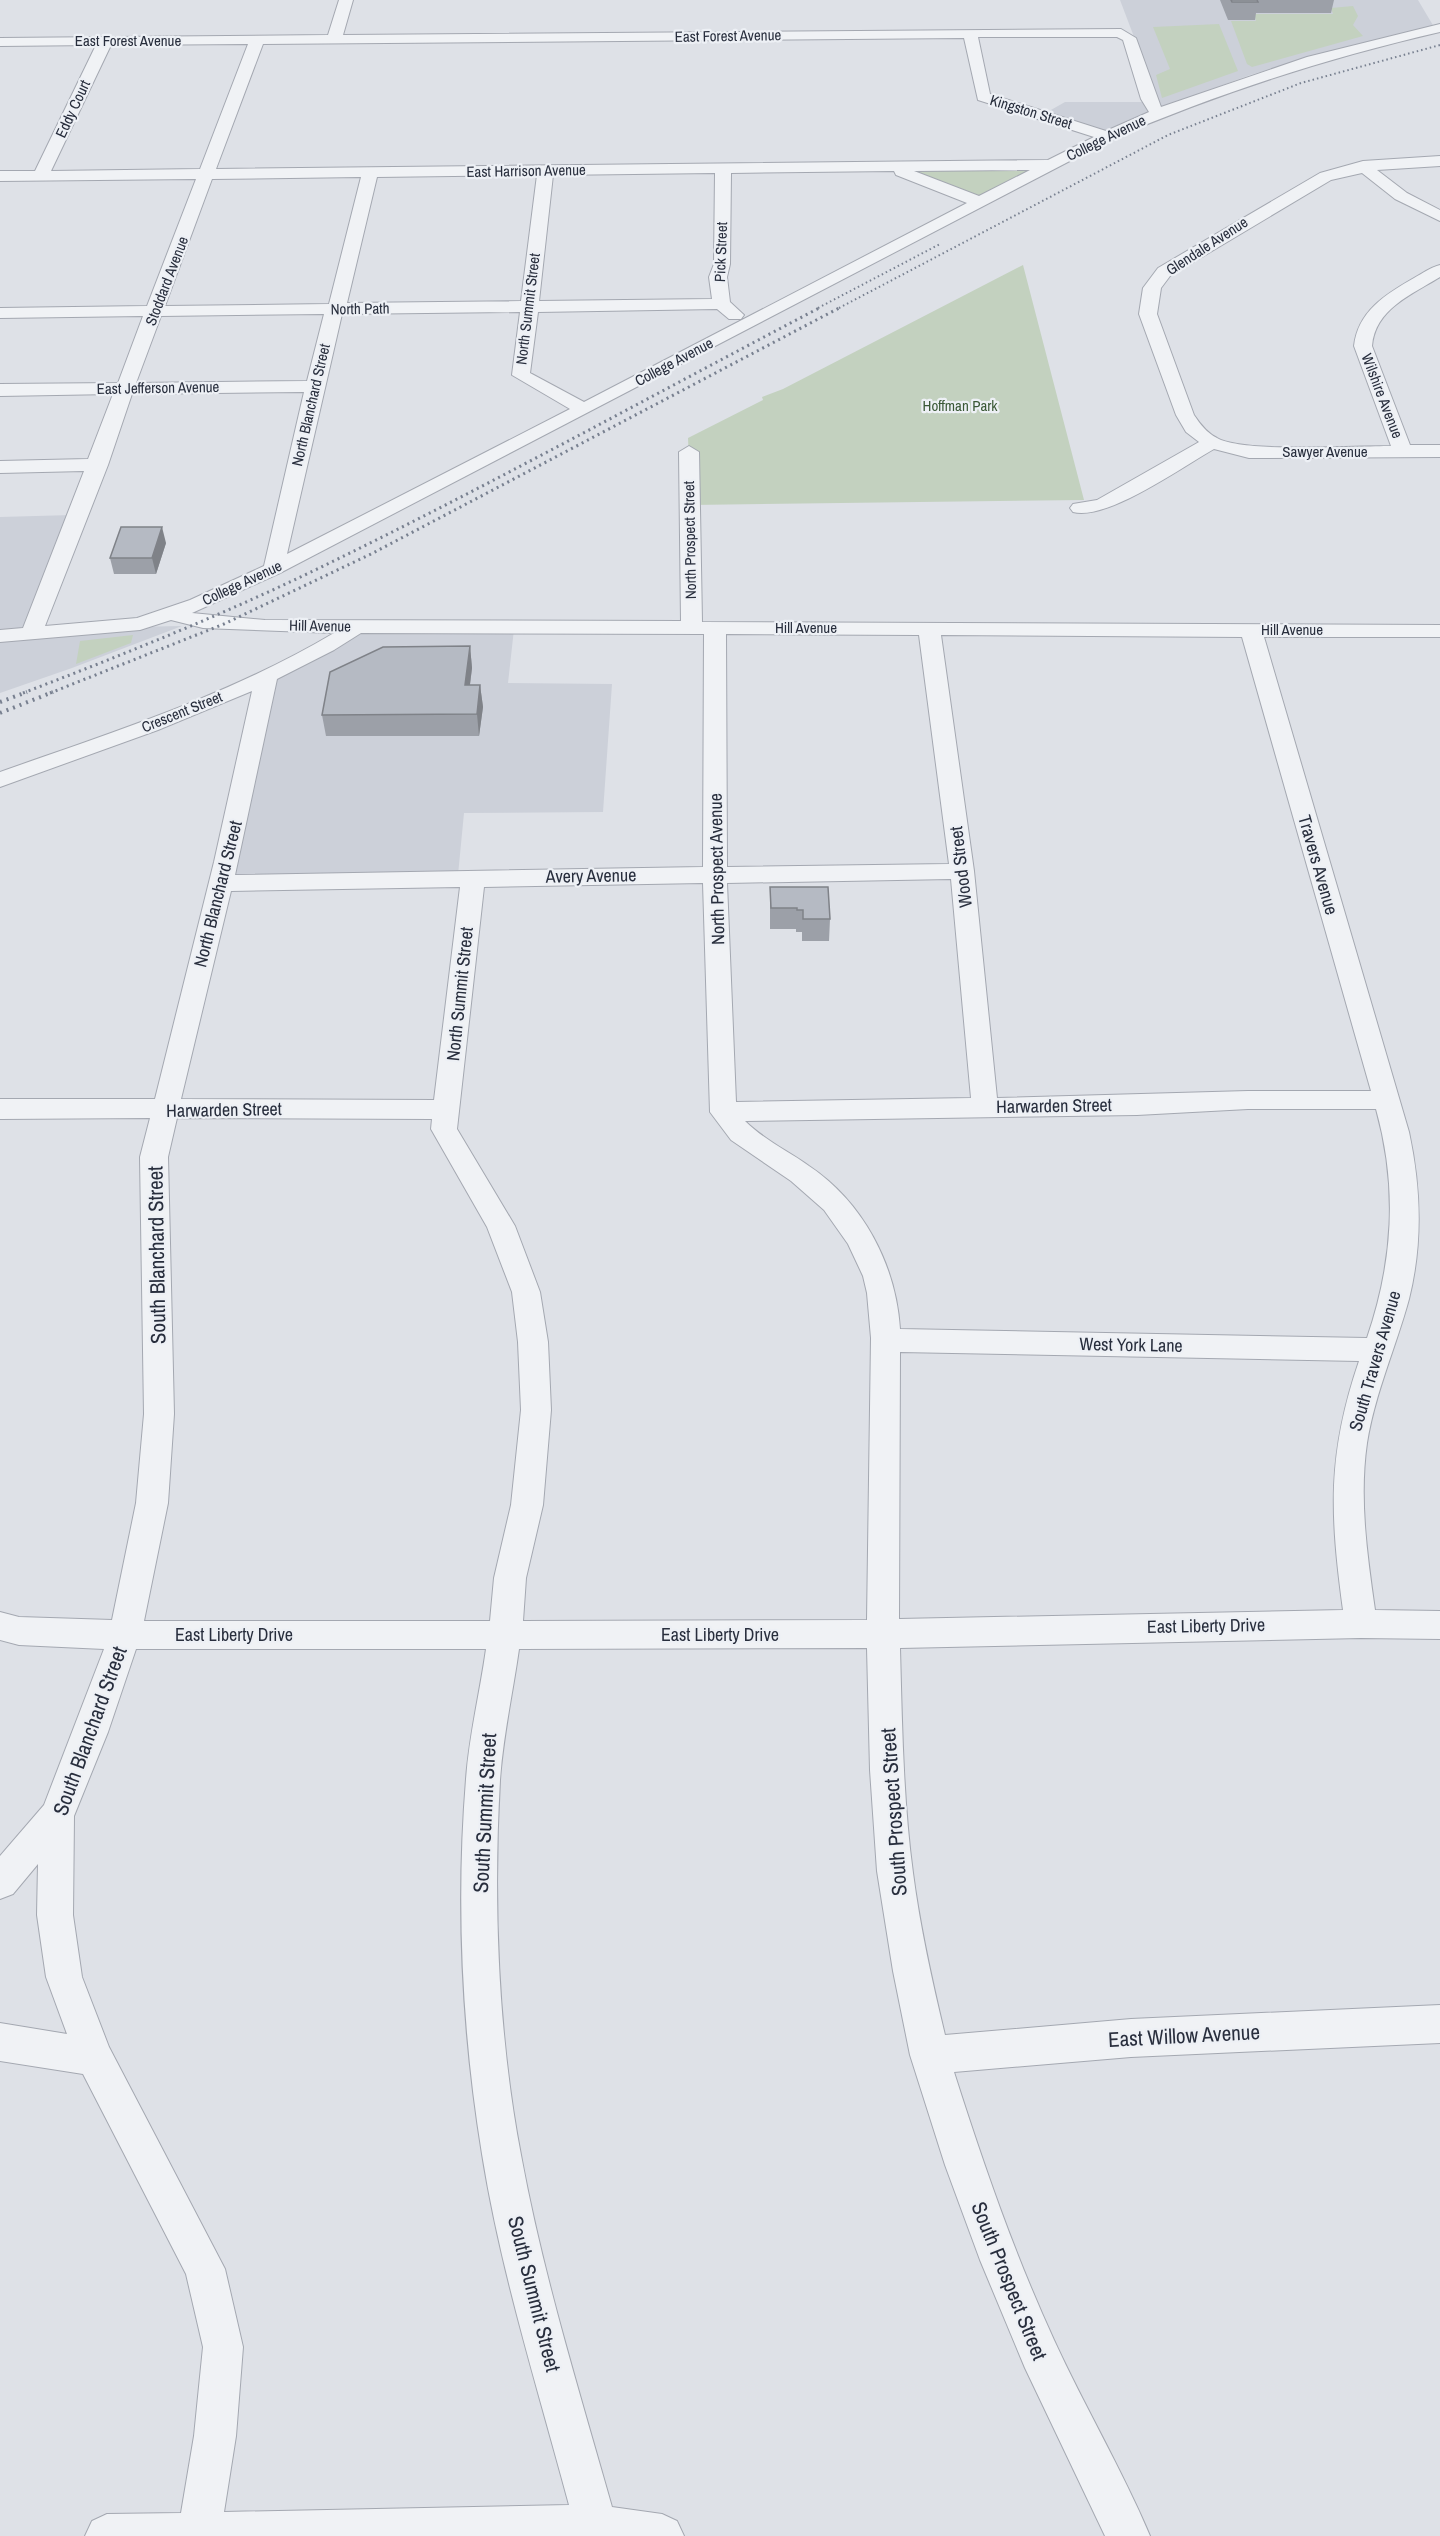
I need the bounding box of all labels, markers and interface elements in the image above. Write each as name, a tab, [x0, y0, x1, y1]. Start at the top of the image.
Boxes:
street label: East Forest Avenue	[675, 24, 782, 47]
street label: East Forest Avenue	[75, 30, 181, 51]
street label: Eddy Court	[50, 76, 95, 141]
street label: Kingston Street	[988, 89, 1075, 134]
street label: College Avenue	[1063, 109, 1149, 166]
street label: East Harrison Avenue	[466, 159, 586, 182]
street label: Glendale Avenue	[1162, 211, 1252, 280]
street label: Pick Street	[709, 221, 732, 282]
street label: Stoddard Avenue	[140, 233, 193, 329]
street label: North Summit Street	[510, 251, 545, 366]
street label: North Path	[330, 297, 390, 320]
street label: College Avenue	[631, 332, 717, 391]
street label: North Blanchard Street	[286, 341, 335, 468]
street label: Wilshire Avenue	[1357, 350, 1408, 441]
street label: East Jefferson Avenue	[96, 376, 220, 399]
park label: Hoffman Park	[923, 395, 998, 416]
street label: Sawyer Avenue	[1282, 441, 1368, 462]
street label: North Prospect Street	[678, 480, 701, 599]
street label: College Avenue	[198, 555, 285, 610]
street label: Hill Avenue	[289, 614, 351, 637]
street label: Hill Avenue	[775, 617, 837, 638]
street label: Hill Avenue	[1261, 619, 1323, 640]
street label: Crescent Street	[138, 686, 226, 737]
street label: North Prospect Avenue	[703, 793, 730, 945]
street label: Travers Avenue	[1292, 812, 1345, 918]
street label: North Blanchard Street	[187, 818, 248, 970]
street label: Wood Street	[943, 825, 978, 909]
street label: Avery Avenue	[544, 862, 636, 889]
street label: North Summit Street	[440, 926, 479, 1062]
street label: Harwarden Street	[996, 1092, 1112, 1119]
street label: Harwarden Street	[166, 1096, 282, 1123]
street label: South Blanchard Street	[140, 1166, 173, 1344]
street label: South Travers Avenue	[1343, 1288, 1407, 1434]
street label: West York Lane	[1079, 1331, 1183, 1358]
street label: East Liberty Drive	[1147, 1612, 1265, 1639]
street label: East Liberty Drive	[175, 1622, 293, 1647]
street label: East Liberty Drive	[661, 1622, 779, 1647]
street label: South Blanchard Street	[45, 1642, 134, 1819]
street label: South Prospect Street	[873, 1727, 914, 1897]
street label: South Summit Street	[466, 1732, 503, 1894]
street label: East Willow Avenue	[1107, 2017, 1261, 2054]
street label: South Prospect Street	[964, 2197, 1055, 2365]
street label: South Summit Street	[501, 2213, 568, 2375]

